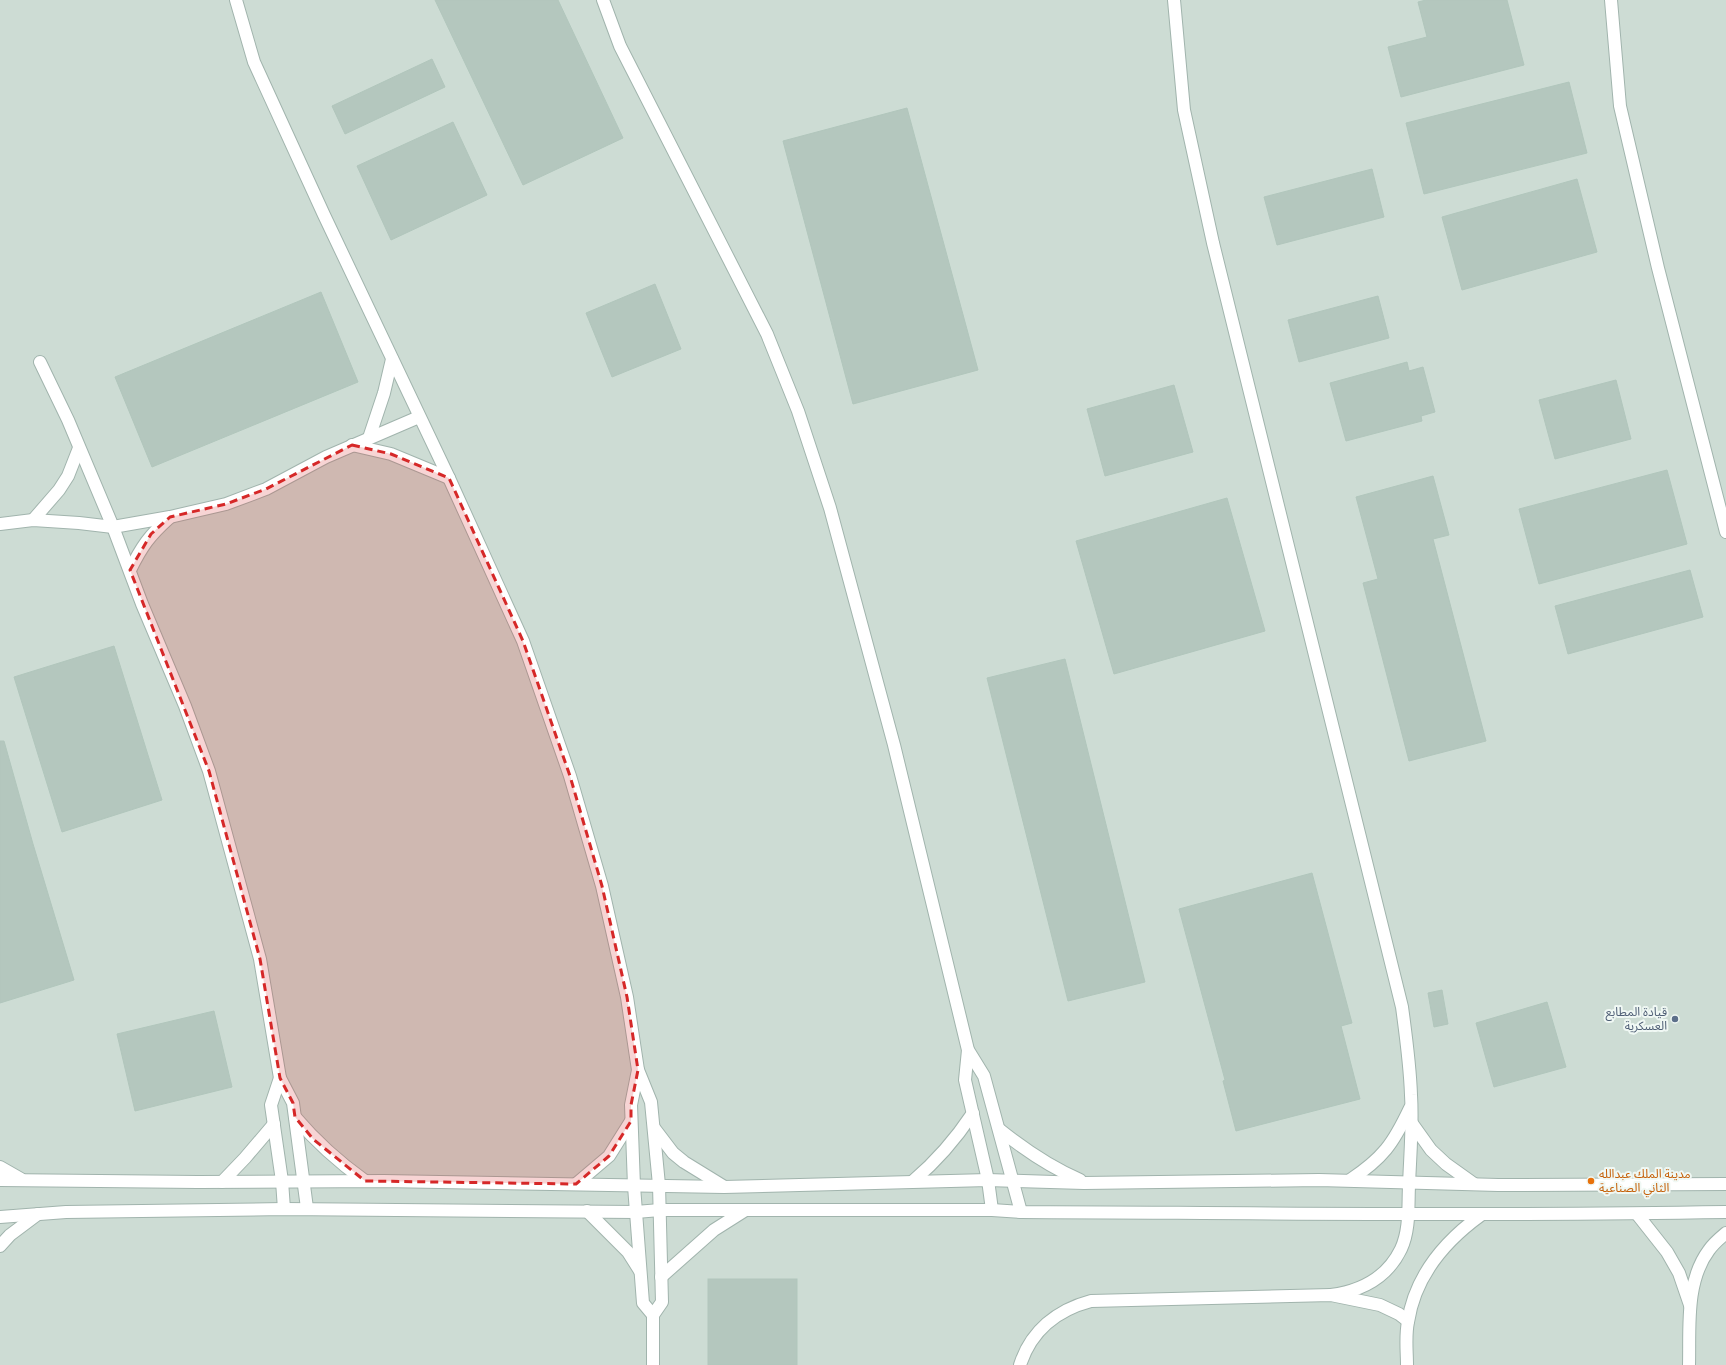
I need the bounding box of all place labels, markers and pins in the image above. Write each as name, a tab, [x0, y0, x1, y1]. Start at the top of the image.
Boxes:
place label: قيادة المطابع العسكرية	[1606, 1005, 1667, 1033]
marker: قيادة المطابع العسكرية	[1670, 1014, 1680, 1024]
place label: مدينة الملك عبدالله الثاني الصناعية	[1599, 1167, 1691, 1198]
marker: مدينة الملك عبدالله الثاني الصناعية	[1586, 1176, 1596, 1186]

